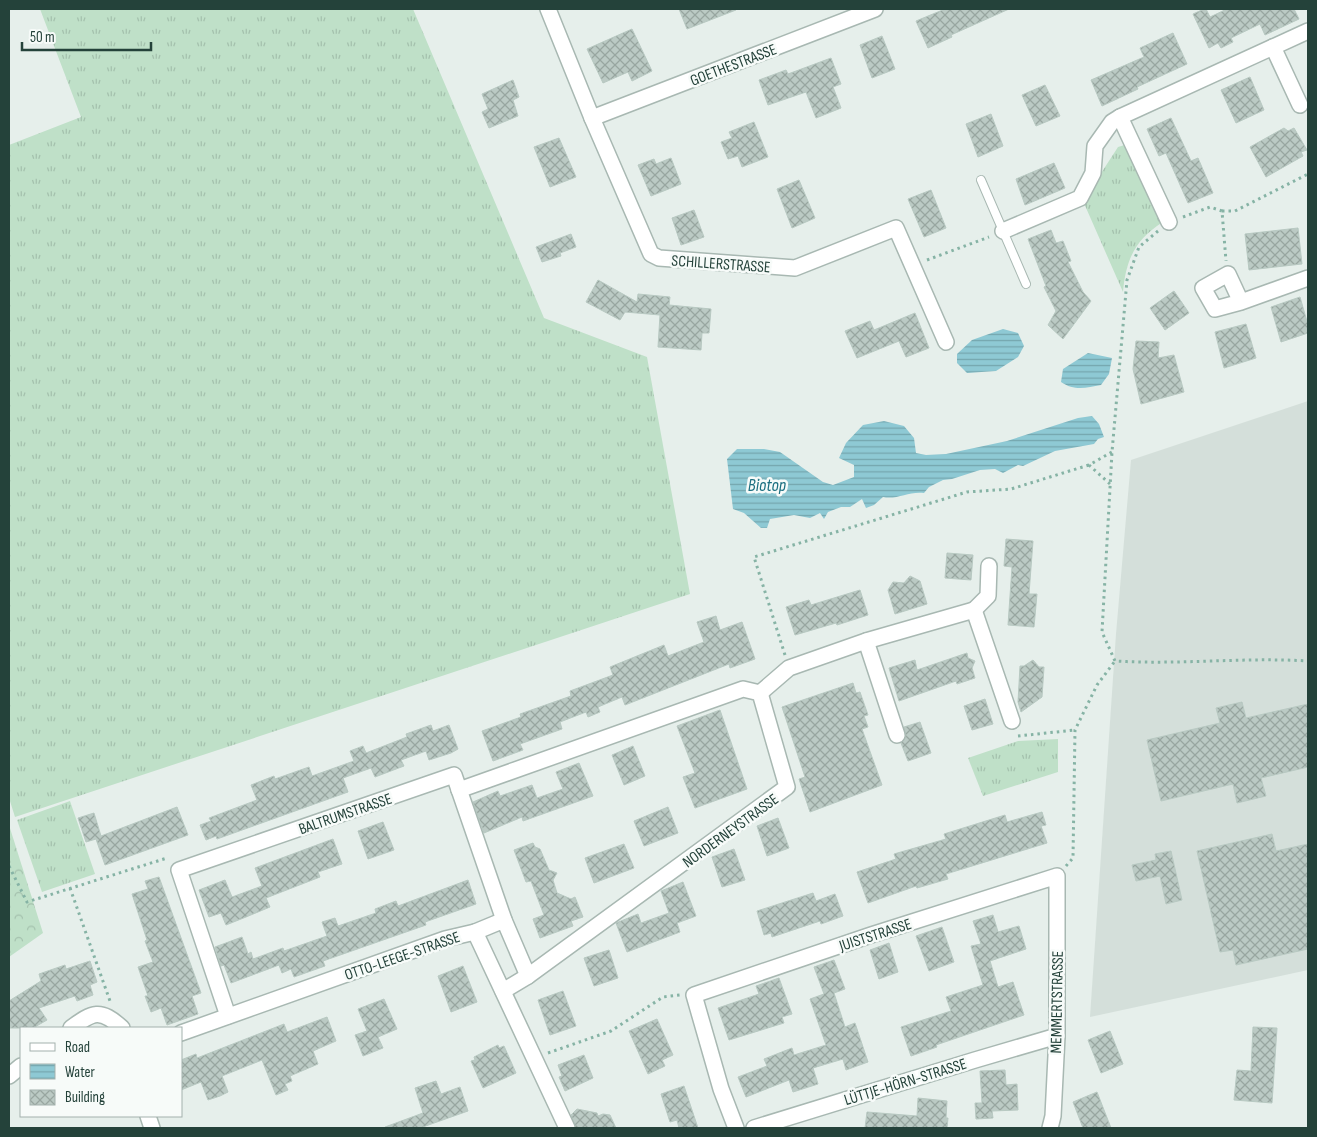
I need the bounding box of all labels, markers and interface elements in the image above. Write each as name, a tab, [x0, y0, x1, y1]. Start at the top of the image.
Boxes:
scale bar	[22, 20, 151, 52]
text: 50 m	[30, 28, 55, 47]
street label: GOETHESTRASSE	[688, 40, 779, 91]
street label: SCHILLERSTRASSE	[671, 252, 771, 277]
water label: Biotop	[748, 475, 787, 496]
street label: BALTRUMSTRASSE	[296, 790, 395, 839]
street label: NORDERNEYSTRASSE	[679, 790, 783, 872]
street label: JUISTSTRASSE	[836, 915, 914, 956]
street label: OTTO-LEEGE-STRASSE	[342, 928, 463, 985]
street label: MEMMERTSTRASSE	[1047, 951, 1068, 1053]
legend	[20, 1027, 182, 1117]
text: Road	[65, 1038, 90, 1057]
street label: LÜTTJE-HÖRN-STRASSE	[842, 1055, 969, 1110]
text: Water	[65, 1063, 96, 1082]
text: Building	[65, 1088, 105, 1107]

